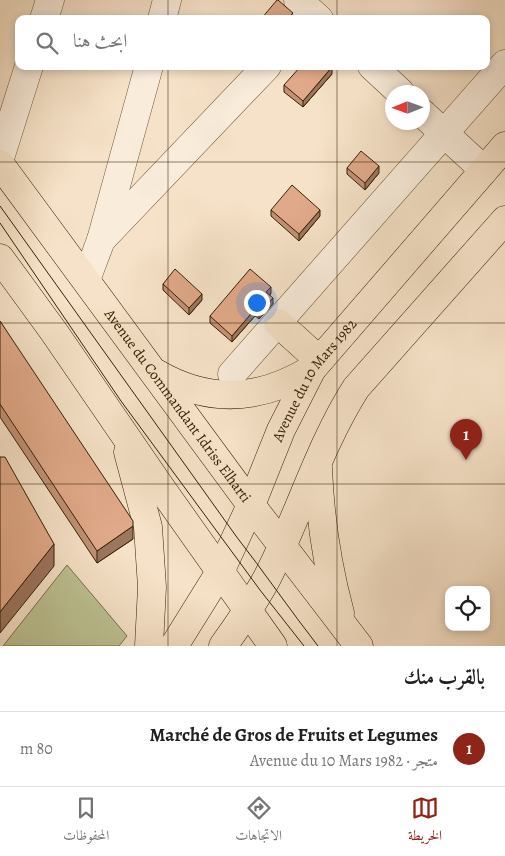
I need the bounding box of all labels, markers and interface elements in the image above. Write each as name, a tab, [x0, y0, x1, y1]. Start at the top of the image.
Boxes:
search box	[15, 15, 490, 70]
text: ابحث هنا	[73, 28, 127, 54]
icon: search	[33, 29, 61, 57]
north arrow	[385, 85, 430, 130]
your location	[244, 290, 270, 316]
street label: Avenue du Commandant Idriss Elharti	[99, 304, 256, 506]
street label: Avenue du 10 Mars 1982	[267, 314, 361, 445]
pin: 1	[450, 419, 482, 460]
map controls	[445, 586, 490, 631]
button: locate	[445, 586, 490, 631]
text: بالقرب منك	[404, 663, 485, 691]
text: Marché de Gros de Fruits et Legumes	[149, 722, 438, 748]
text: 80 m	[20, 738, 53, 760]
text: 1	[466, 738, 472, 760]
text: متجر · Avenue du 10 Mars 1982	[250, 750, 438, 772]
tab: المحفوظات	[63, 794, 109, 849]
tab: الاتجاهات	[235, 794, 282, 849]
tab: الخريطة	[408, 794, 442, 849]

